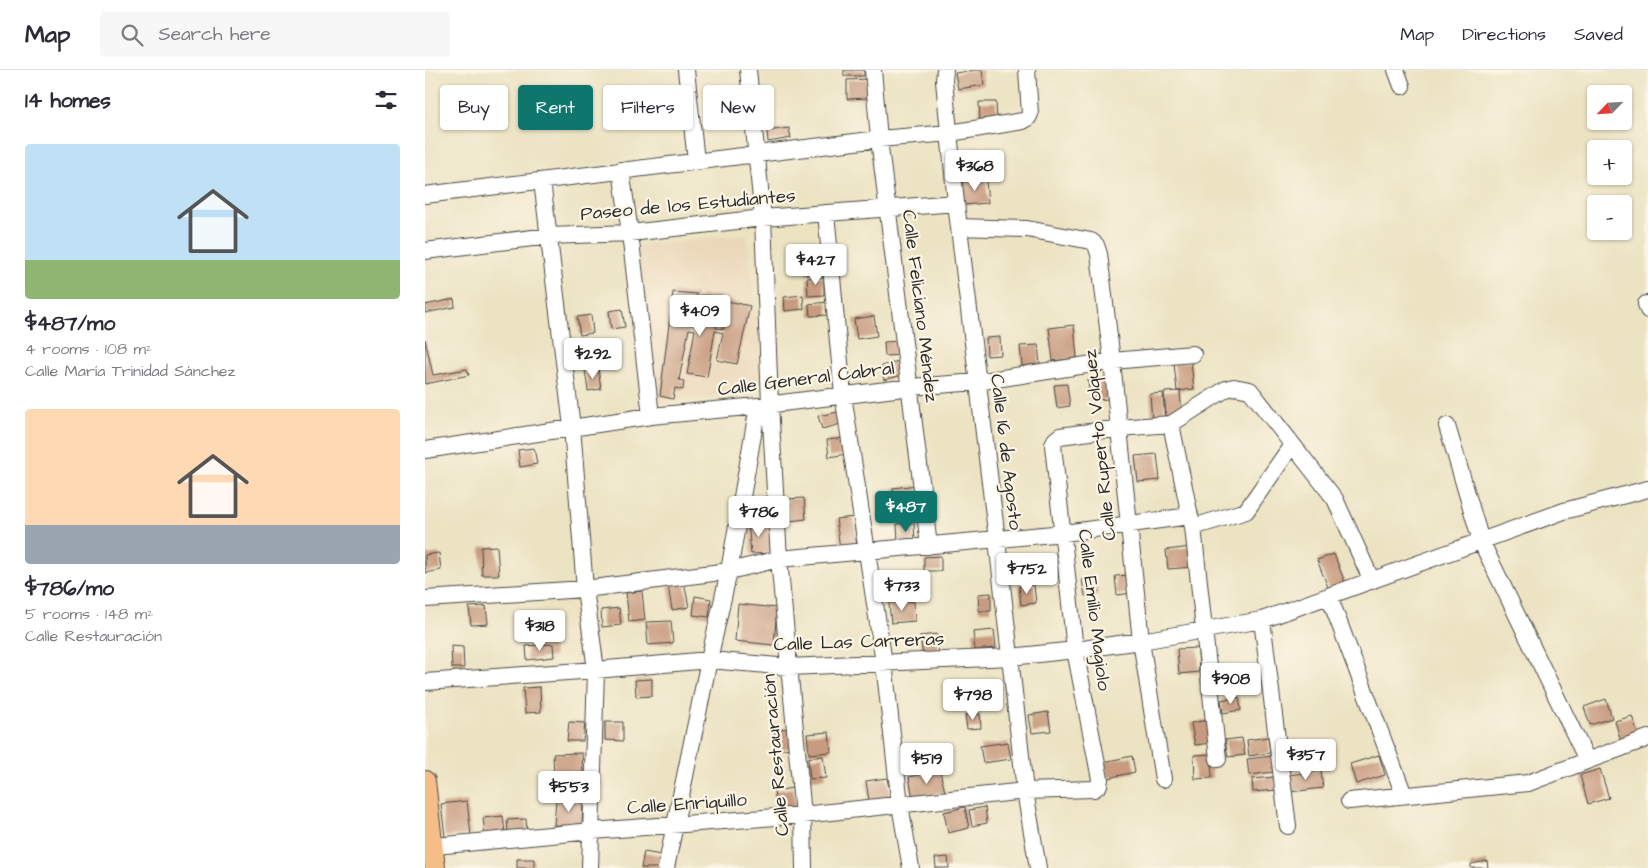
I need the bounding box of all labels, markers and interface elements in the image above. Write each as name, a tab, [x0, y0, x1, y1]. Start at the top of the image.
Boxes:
search box	[100, 12, 450, 57]
text: Map	[25, 18, 70, 52]
icon: search	[118, 21, 146, 49]
text: Search here	[158, 21, 271, 48]
text: Map	[1400, 22, 1434, 47]
text: Directions	[1462, 22, 1546, 47]
text: Saved	[1574, 22, 1623, 47]
chip: Buy	[440, 85, 508, 130]
chip: Rent	[518, 85, 593, 130]
chip: Filters	[603, 85, 693, 130]
chip: New	[703, 85, 774, 130]
north arrow	[1587, 85, 1633, 130]
map controls	[1587, 85, 1632, 240]
text: 14 homes	[25, 86, 111, 115]
icon: filters	[372, 86, 400, 114]
button: +	[1587, 140, 1632, 185]
pin: $368	[945, 150, 1005, 192]
text: $368	[956, 155, 994, 177]
icon: home	[168, 176, 258, 266]
street label: Paseo de los Estudiantes	[579, 182, 797, 228]
button: −	[1587, 195, 1632, 240]
street label: Calle Feliciano Méndez	[895, 208, 945, 404]
pin: $427	[786, 244, 846, 286]
text: $427	[797, 249, 835, 271]
pin: $409	[670, 294, 730, 337]
text: $409	[681, 300, 720, 322]
text: $487/mo	[25, 309, 115, 338]
text: 4 rooms · 108 m²	[25, 338, 152, 360]
pin: $292	[563, 338, 623, 380]
text: $292	[575, 343, 611, 365]
street label: Calle Ruperto Volquez	[1076, 347, 1123, 542]
street label: Calle General Cabral	[716, 355, 896, 403]
text: Calle María Trinidad Sánchez	[25, 360, 235, 382]
street label: Calle 16 de Agosto	[982, 372, 1029, 532]
icon: home	[168, 441, 258, 531]
pin: $487	[876, 490, 936, 533]
pin: $786	[729, 496, 789, 538]
text: $487	[886, 496, 926, 518]
text: $786	[739, 501, 779, 523]
street label: Calle Emilio Magiolo	[1070, 528, 1117, 693]
pin: $752	[997, 552, 1057, 595]
text: $752	[1007, 558, 1047, 580]
pin: $733	[872, 570, 932, 612]
text: $786/mo	[25, 574, 114, 603]
text: $733	[884, 575, 920, 597]
text: 5 rooms · 148 m²	[25, 603, 153, 625]
pin: $318	[510, 610, 570, 652]
text: $318	[525, 615, 555, 637]
text: Calle Restauración	[25, 625, 162, 647]
street label: Calle Las Carreras	[773, 626, 945, 658]
pin: $908	[1201, 662, 1261, 705]
text: $908	[1212, 668, 1250, 690]
street label: Calle Restauración	[755, 673, 797, 837]
pin: $798	[943, 678, 1003, 721]
text: $798	[954, 684, 992, 706]
pin: $357	[1276, 738, 1336, 781]
pin: $519	[897, 742, 957, 785]
text: $357	[1287, 744, 1325, 766]
text: $519	[911, 748, 943, 770]
pin: $553	[539, 770, 599, 813]
text: $553	[549, 776, 589, 798]
street label: Calle Enriquillo	[626, 786, 748, 822]

